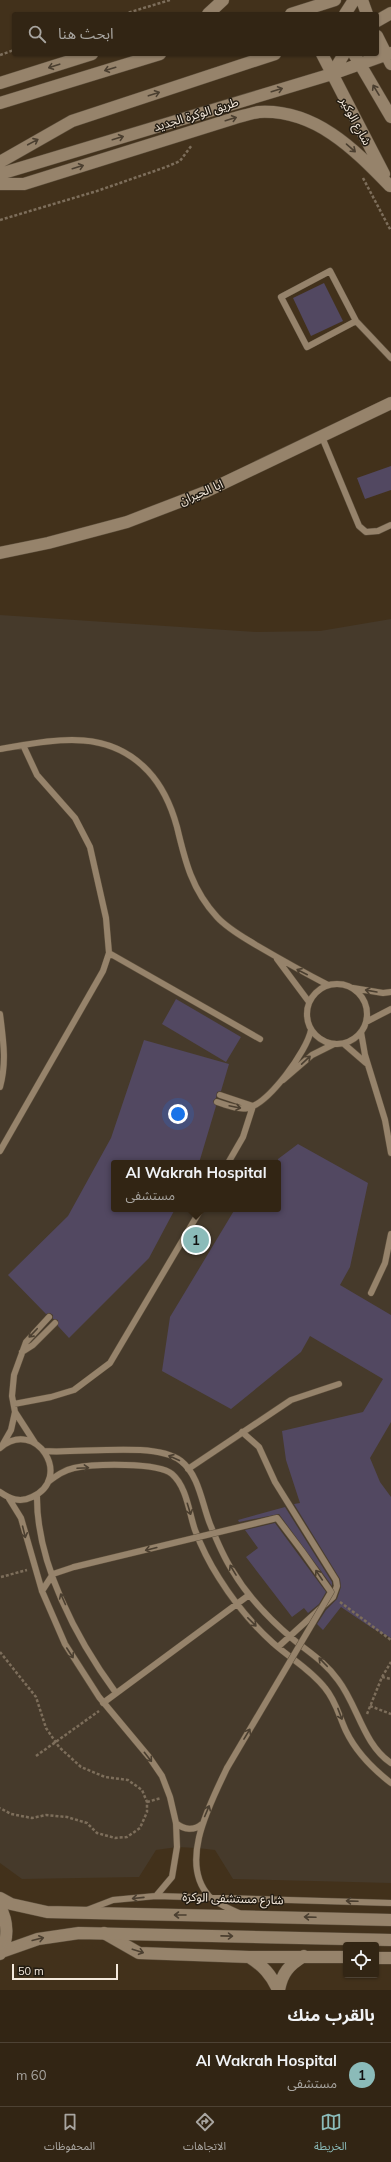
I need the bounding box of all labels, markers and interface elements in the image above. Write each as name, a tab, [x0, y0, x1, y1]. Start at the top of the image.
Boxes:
search box	[12, 12, 379, 56]
icon: search	[26, 23, 48, 45]
text: ابحث هنا	[58, 24, 114, 43]
one-way arrow	[48, 63, 61, 70]
one-way arrow	[104, 66, 117, 73]
one-way arrow	[372, 84, 380, 96]
one-way arrow	[270, 86, 283, 93]
one-way arrow	[147, 90, 160, 97]
street label: شارع الوكير	[335, 93, 375, 149]
street label: طريق الوكرة الجديد	[152, 94, 240, 135]
one-way arrow	[224, 115, 237, 122]
one-way arrow	[111, 134, 124, 141]
one-way arrow	[27, 138, 39, 145]
one-way arrow	[346, 143, 356, 153]
one-way arrow	[72, 162, 84, 170]
street label: ابا الحيران	[177, 476, 225, 508]
one-way arrow	[296, 967, 308, 975]
one-way arrow	[365, 987, 378, 995]
one-way arrow	[301, 1056, 311, 1065]
one-way arrow	[229, 1103, 242, 1111]
your location	[168, 1104, 188, 1124]
popup	[111, 1160, 281, 1212]
text: Al Wakrah Hospital	[125, 1163, 267, 1182]
text: مستشفى	[125, 1187, 175, 1203]
pin: 1	[183, 1225, 209, 1255]
one-way arrow	[29, 1328, 38, 1338]
one-way arrow	[168, 1454, 180, 1461]
one-way arrow	[76, 1464, 89, 1471]
one-way arrow	[186, 1503, 193, 1516]
one-way arrow	[21, 1525, 29, 1538]
one-way arrow	[145, 1545, 158, 1553]
one-way arrow	[228, 1564, 236, 1576]
one-way arrow	[315, 1570, 323, 1581]
one-way arrow	[59, 1593, 66, 1605]
one-way arrow	[247, 1617, 257, 1627]
one-way arrow	[66, 1647, 74, 1658]
one-way arrow	[318, 1657, 328, 1667]
one-way arrow	[337, 1708, 345, 1720]
one-way arrow	[244, 1728, 252, 1740]
one-way arrow	[144, 1751, 152, 1762]
one-way arrow	[204, 1805, 211, 1817]
street label: شارع مستشفى الوكرة	[182, 1889, 284, 1909]
one-way arrow	[132, 1894, 145, 1901]
one-way arrow	[346, 1898, 359, 1905]
one-way arrow	[174, 1911, 187, 1919]
one-way arrow	[304, 1914, 317, 1921]
one-way arrow	[220, 1932, 233, 1940]
one-way arrow	[32, 1935, 45, 1943]
map controls	[343, 1942, 379, 1978]
button: locate	[343, 1942, 379, 1978]
one-way arrow	[132, 1948, 145, 1955]
scale bar	[12, 1962, 118, 1981]
text: 50 m	[18, 1964, 44, 1978]
text: بالقرب منك	[287, 2004, 375, 2025]
text: Al Wakrah Hospital	[196, 2051, 337, 2070]
text: 60 m	[16, 2067, 46, 2083]
text: 1	[358, 2067, 366, 2083]
text: مستشفى	[287, 2075, 337, 2091]
tab: المحفوظات	[44, 2111, 95, 2158]
tab: الاتجاهات	[183, 2111, 226, 2158]
tab: الخريطة	[314, 2111, 347, 2158]

